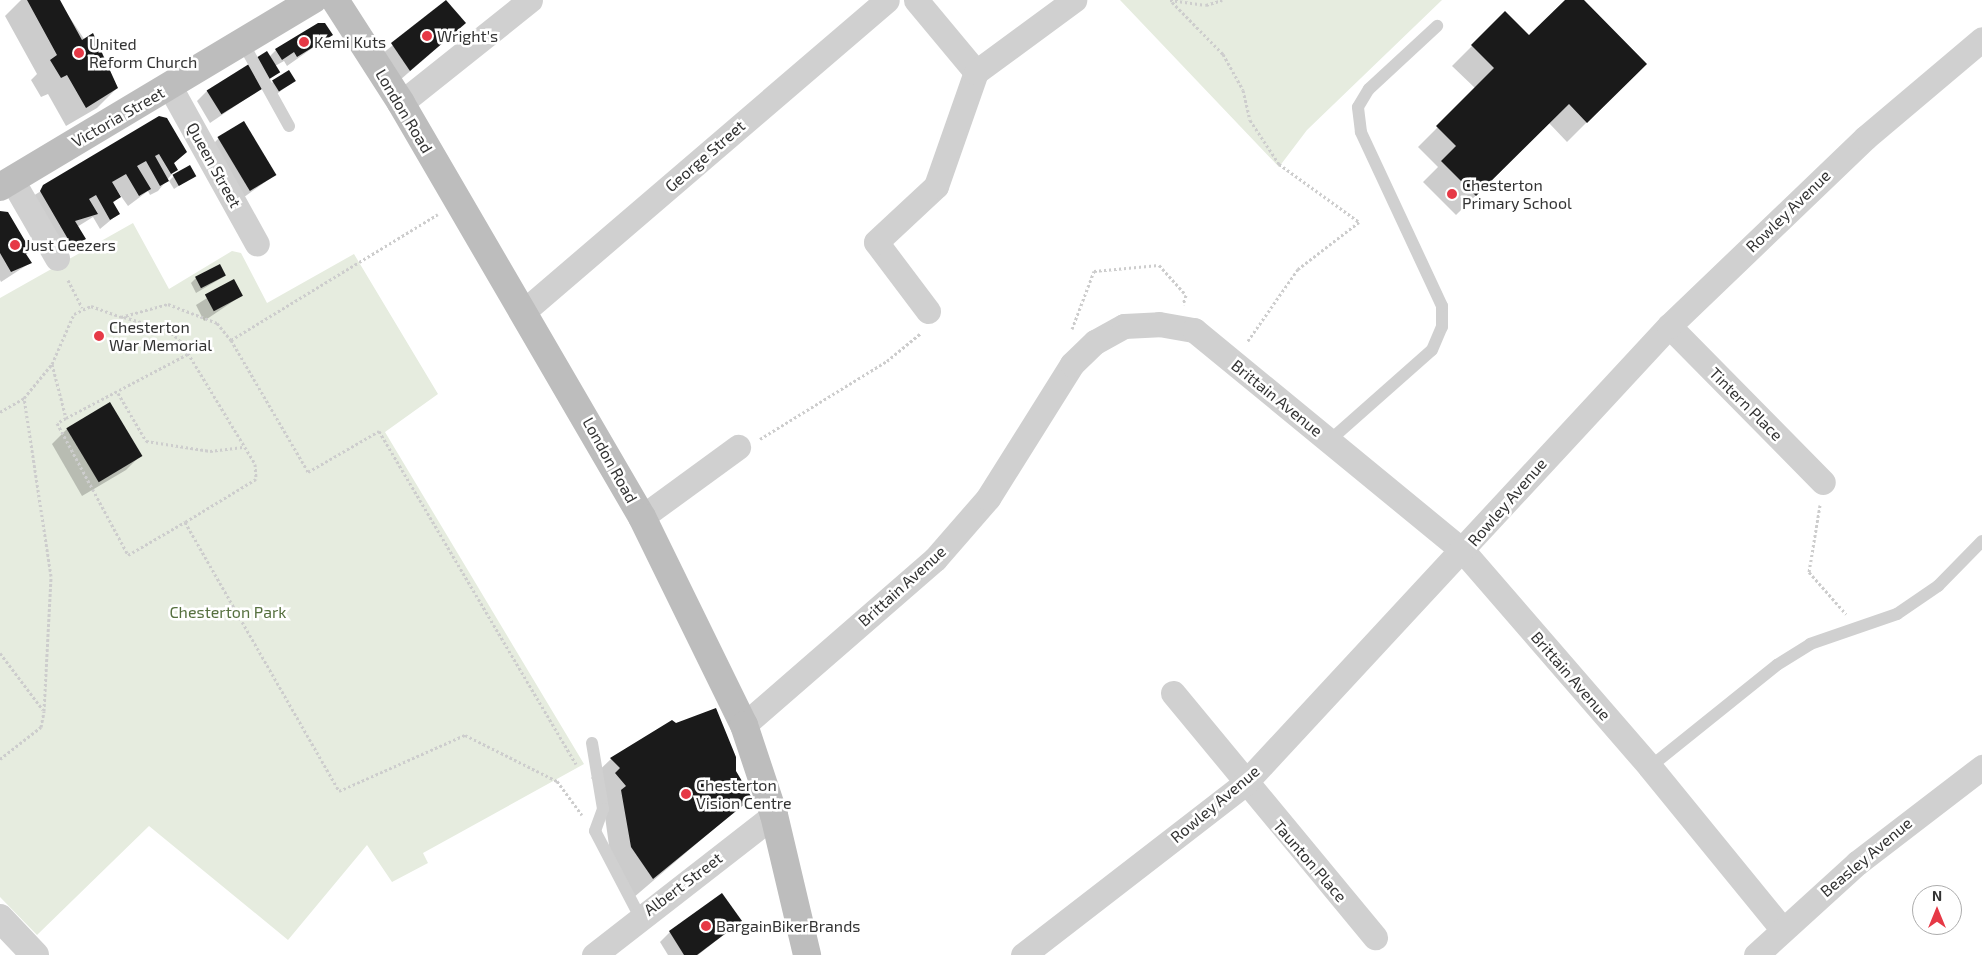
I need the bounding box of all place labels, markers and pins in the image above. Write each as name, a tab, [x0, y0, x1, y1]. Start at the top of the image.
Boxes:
place label: Wright's	[437, 26, 498, 46]
marker: Wright's	[421, 30, 433, 42]
place label: Kemi Kuts	[314, 32, 386, 52]
place label: United Reform Church	[89, 34, 197, 72]
marker: Kemi Kuts	[298, 36, 310, 48]
marker: United Reform Church	[73, 47, 85, 59]
place label: Chesterton Primary School	[1462, 175, 1572, 213]
marker: Chesterton Primary School	[1446, 188, 1458, 200]
place label: Just Geezers	[25, 235, 116, 255]
marker: Just Geezers	[9, 239, 21, 251]
place label: Chesterton War Memorial	[109, 317, 212, 355]
marker: Chesterton War Memorial	[93, 330, 105, 342]
place label: Chesterton Vision Centre	[696, 775, 792, 813]
marker: Chesterton Vision Centre	[680, 788, 692, 800]
place label: BargainBikerBrands	[716, 916, 860, 936]
marker: BargainBikerBrands	[700, 920, 712, 932]

